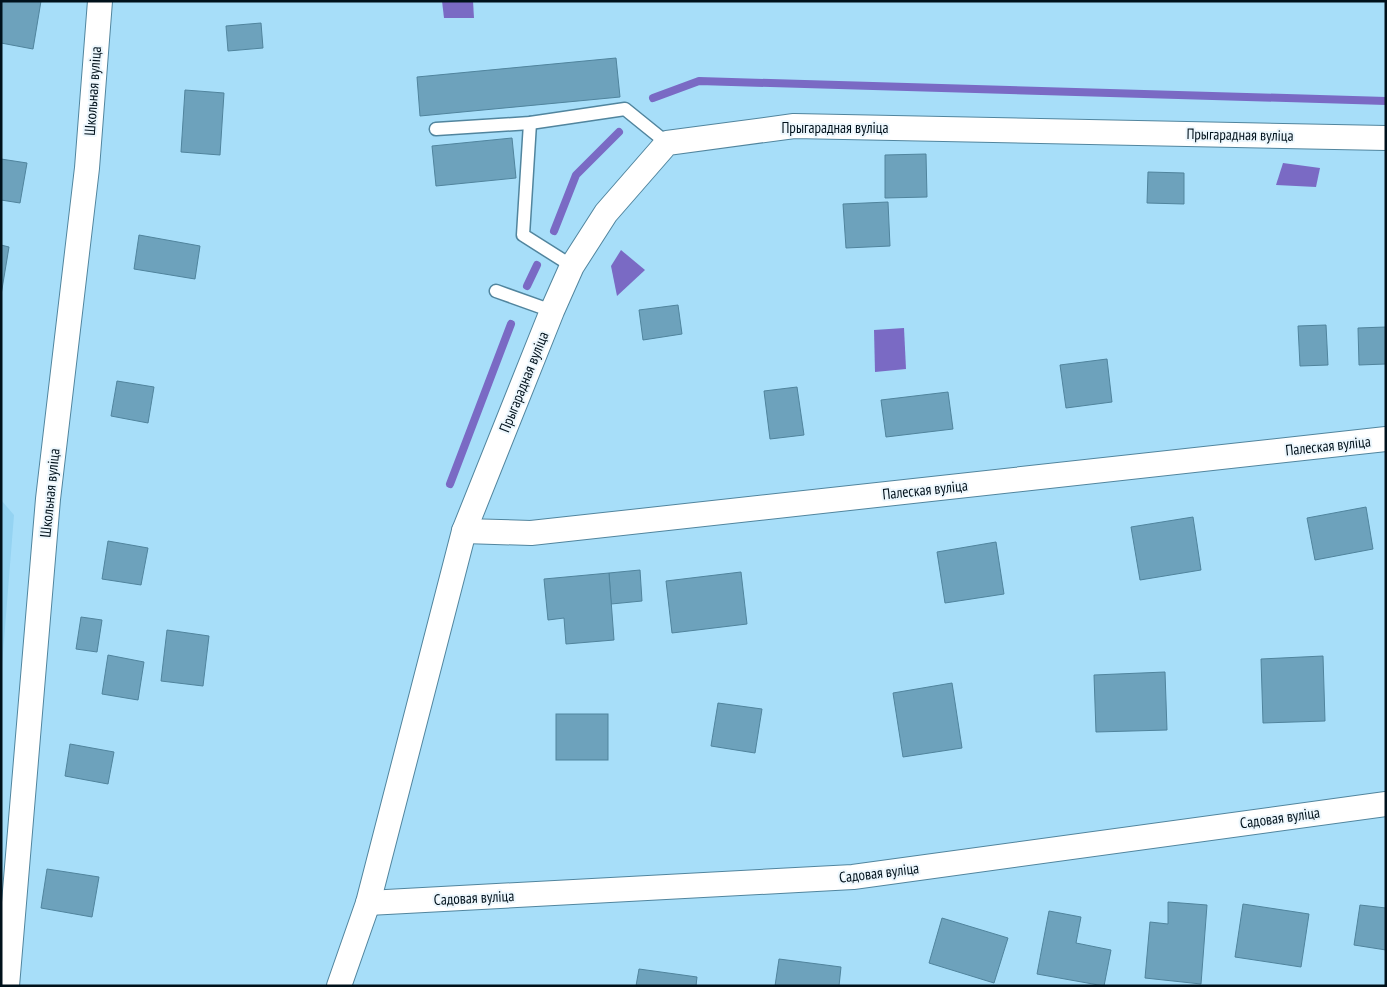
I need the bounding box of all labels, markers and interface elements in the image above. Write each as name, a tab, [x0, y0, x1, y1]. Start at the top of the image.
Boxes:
street label: Школьная вуліца	[80, 46, 105, 136]
street label: Прыгарадная вуліца	[781, 118, 889, 137]
street label: Прыгарадная вуліца	[1186, 124, 1294, 145]
street label: Прыгарадная вуліца	[495, 329, 552, 435]
street label: Палеская вуліца	[1284, 432, 1372, 459]
street label: Школьная вуліца	[35, 448, 64, 538]
street label: Палеская вуліца	[881, 476, 969, 503]
street label: Садовая вуліца	[1239, 802, 1321, 833]
street label: Садовая вуліца	[838, 858, 920, 887]
street label: Садовая вуліца	[433, 886, 515, 909]

